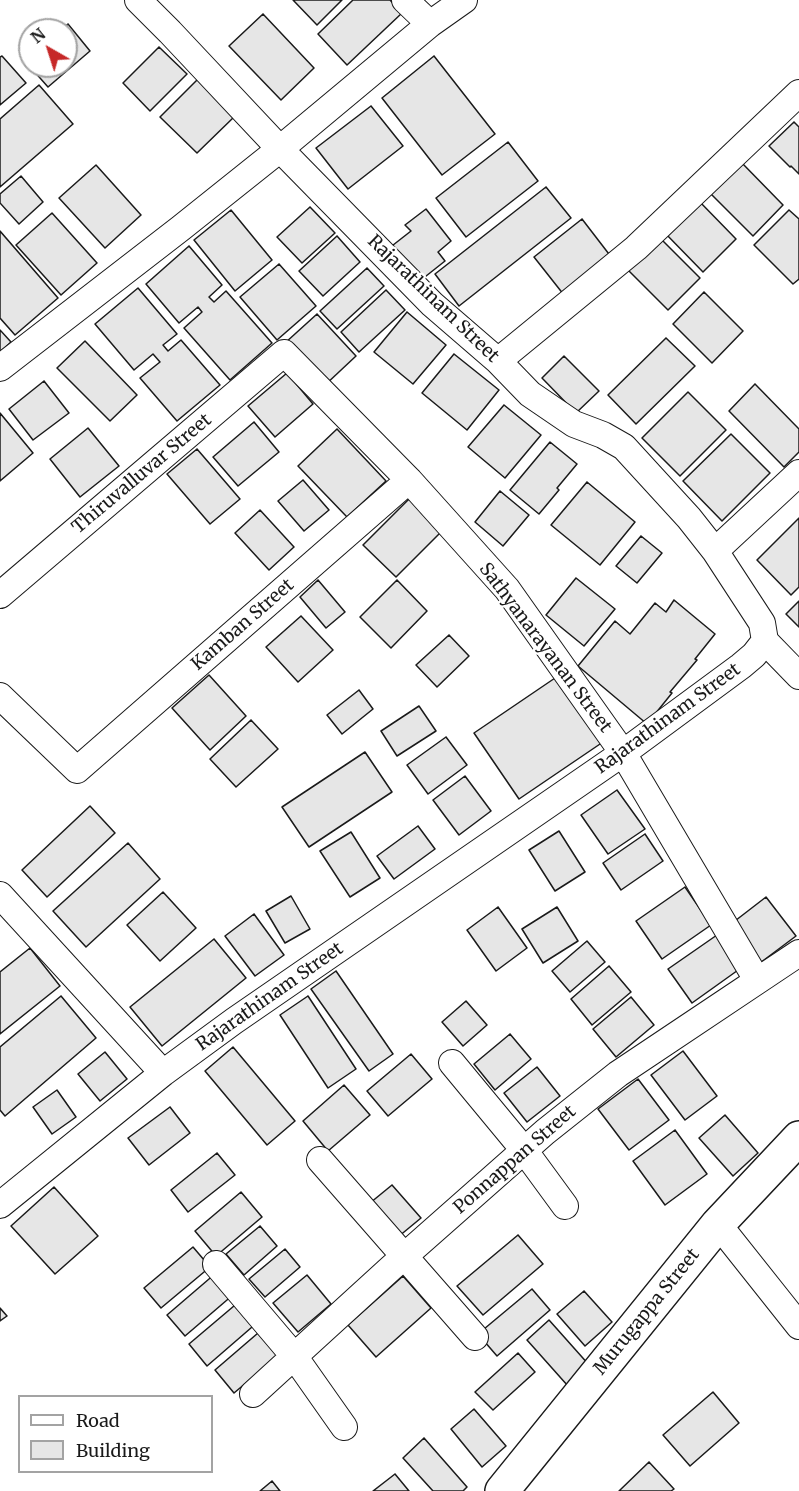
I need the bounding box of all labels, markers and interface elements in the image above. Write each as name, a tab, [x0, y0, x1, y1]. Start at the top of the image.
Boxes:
north arrow	[18, 18, 78, 78]
text: N	[27, 24, 49, 47]
street label: Rajarathinam Street	[363, 231, 503, 367]
street label: Thiruvalluvar Street	[68, 409, 216, 539]
street label: Sathyanarayanan Street	[474, 559, 616, 737]
street label: Kamban Street	[187, 575, 299, 675]
street label: Rajarathinam Street	[591, 659, 745, 779]
street label: Rajarathinam Street	[192, 938, 348, 1056]
street label: Ponnappan Street	[450, 1101, 580, 1219]
street label: Murugappa Street	[590, 1245, 704, 1379]
legend	[18, 1395, 213, 1473]
text: Road	[76, 1409, 120, 1432]
text: Building	[76, 1439, 150, 1462]

